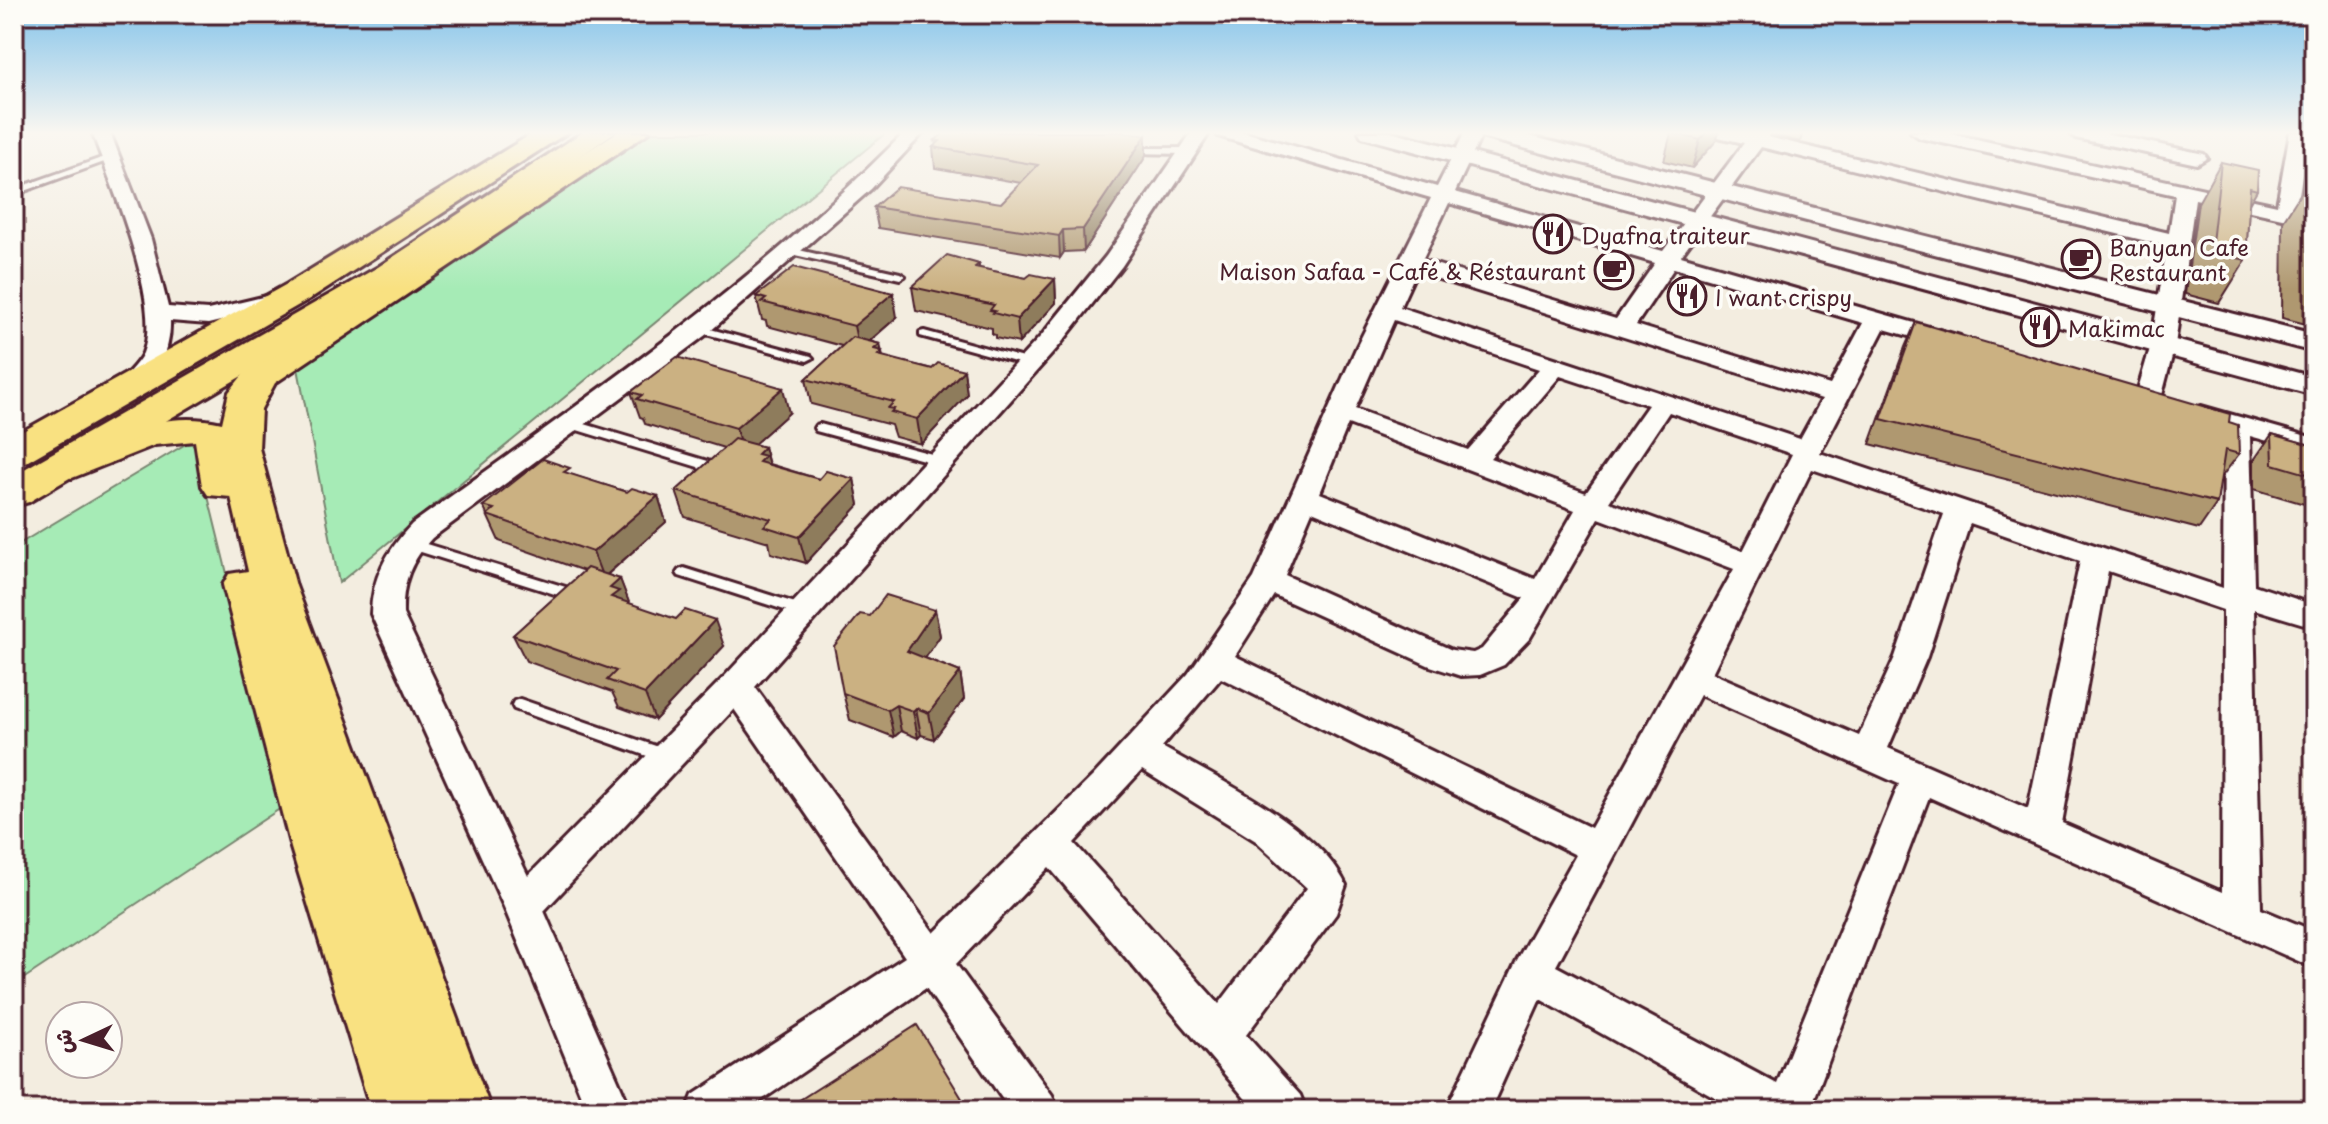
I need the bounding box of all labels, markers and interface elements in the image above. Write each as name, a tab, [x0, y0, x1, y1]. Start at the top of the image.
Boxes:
restaurant icon: Dyafna traiteur	[1532, 213, 1574, 255]
place label: Dyafna traiteur	[1581, 218, 1750, 251]
place label: Banyan Cafe Restaurant	[2109, 230, 2249, 288]
cafe icon: Banyan Cafe Restaurant	[2060, 238, 2102, 280]
cafe icon: Maison Safaa - Café & Réstaurant	[1593, 249, 1635, 291]
place label: Maison Safaa - Café & Réstaurant	[1219, 254, 1586, 287]
restaurant icon: I want crispy	[1666, 275, 1708, 317]
place label: I want crispy	[1715, 280, 1852, 313]
restaurant icon: Makimac	[2019, 306, 2061, 348]
place label: Makimac	[2068, 311, 2165, 344]
north arrow	[44, 1000, 124, 1080]
text: ش	[45, 1028, 80, 1055]

